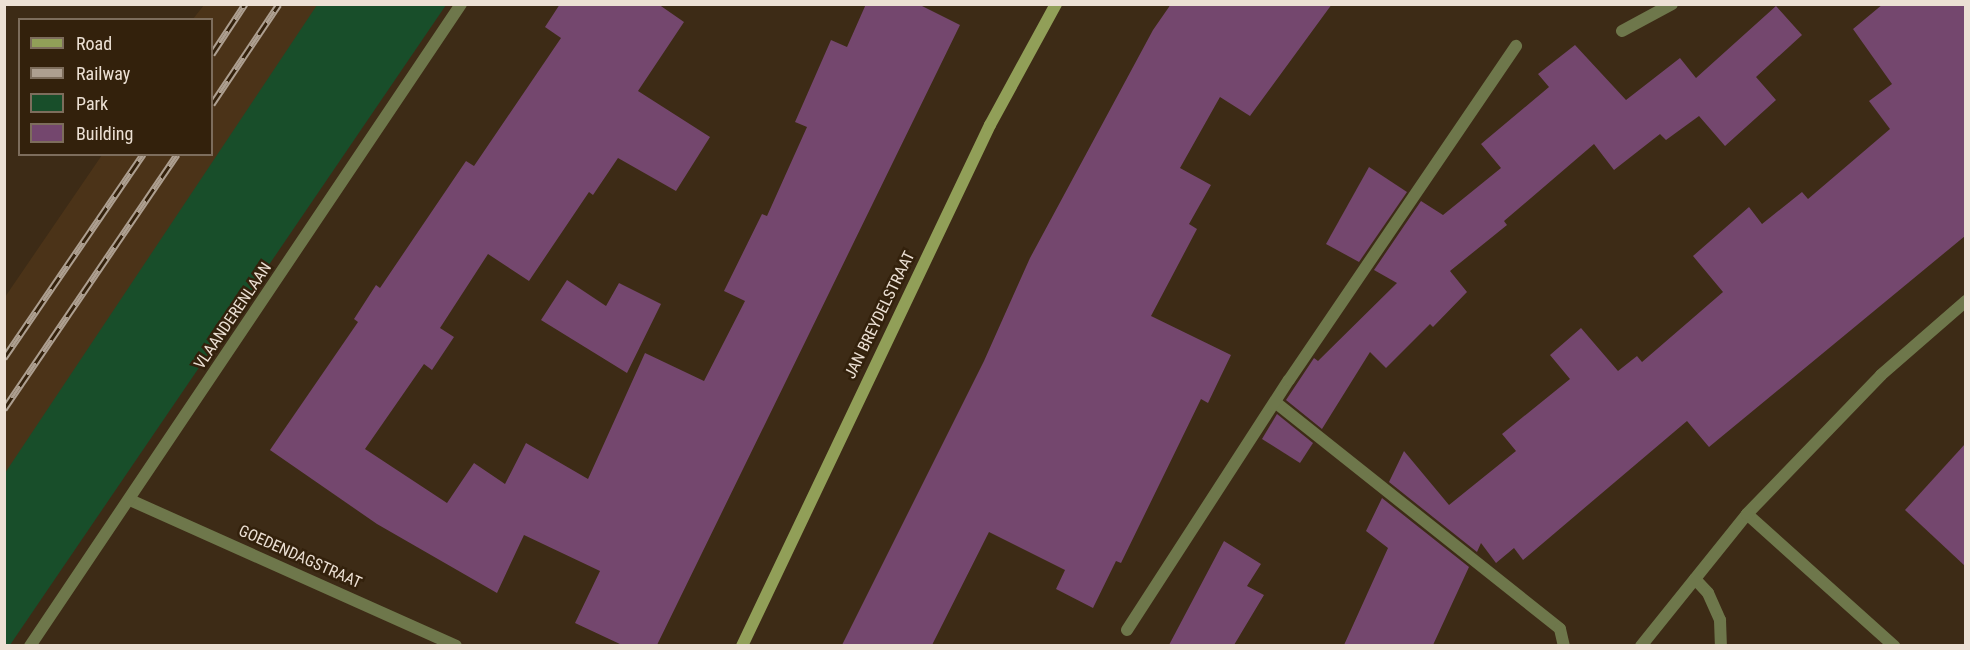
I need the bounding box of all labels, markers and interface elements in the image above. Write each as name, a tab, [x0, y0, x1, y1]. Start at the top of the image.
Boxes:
legend	[18, 18, 213, 156]
text: Road	[76, 33, 112, 54]
text: Railway	[76, 63, 130, 84]
text: Park	[76, 93, 108, 114]
text: Building	[76, 123, 133, 144]
street label: JAN BREYDELSTRAAT	[841, 248, 919, 382]
street label: VLAANDERENLAAN	[190, 259, 276, 373]
street label: GOEDENDAGSTRAAT	[236, 521, 364, 593]

